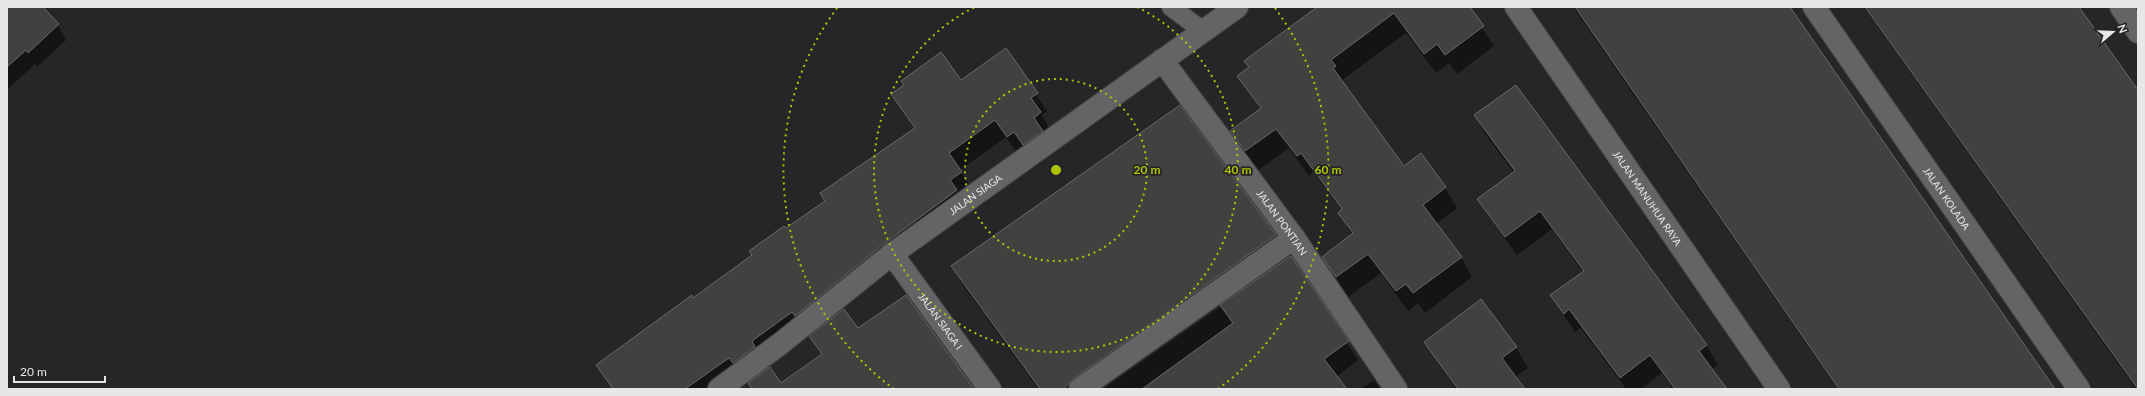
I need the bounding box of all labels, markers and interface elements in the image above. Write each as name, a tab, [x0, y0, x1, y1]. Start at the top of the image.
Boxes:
north arrow	[2093, 12, 2133, 52]
text: N	[2115, 22, 2130, 35]
street label: JALAN MANUHUA RAYA	[1611, 148, 1685, 248]
text: 20 m	[1134, 162, 1160, 177]
text: 40 m	[1225, 162, 1251, 177]
text: 60 m	[1315, 162, 1341, 177]
centre of rings	[1049, 163, 1063, 177]
street label: JALAN KOLADA	[1921, 165, 1973, 232]
street label: JALAN SIAGA	[947, 171, 1004, 217]
street label: JALAN PONTIAN	[1254, 187, 1310, 257]
street label: JALAN SIAGA I	[916, 291, 965, 352]
scale bar	[14, 358, 105, 384]
text: 20 m	[20, 364, 47, 379]

